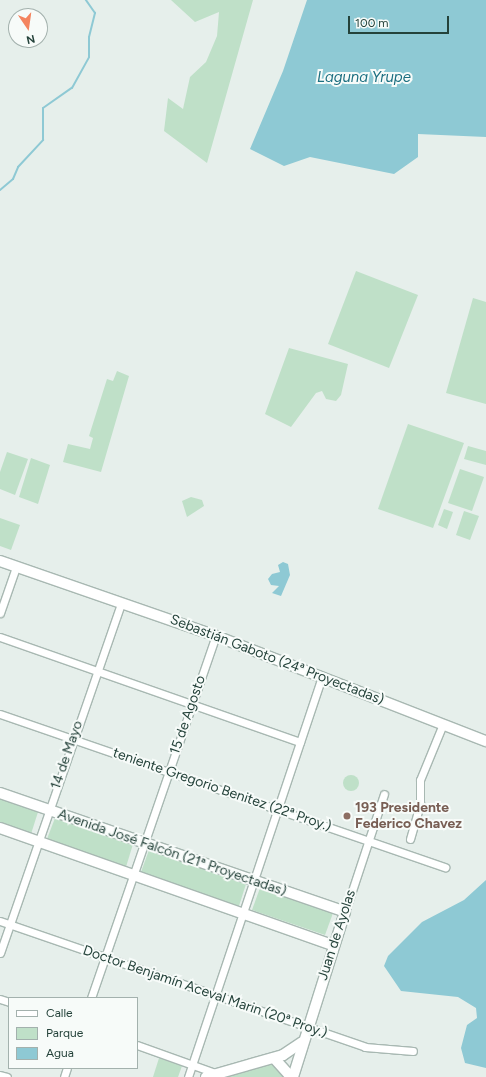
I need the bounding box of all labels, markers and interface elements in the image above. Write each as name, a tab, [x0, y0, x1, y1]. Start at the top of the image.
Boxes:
north arrow	[8, 8, 48, 48]
scale bar	[350, 8, 451, 34]
text: 100 m	[355, 16, 389, 30]
text: N	[25, 32, 36, 46]
water label: Laguna Yrupe	[317, 69, 411, 87]
street label: Sebastián Gaboto (24ª Proyectadas)	[168, 611, 386, 709]
street label: 15 de Agosto	[167, 673, 209, 757]
street label: 14 de Mayo	[47, 718, 87, 792]
street label: teniente Gregorio Benitez (22ª Proy.)	[111, 745, 333, 835]
place label: 193 Presidente Federico Chavez	[355, 800, 462, 832]
street label: Avenida José Falcón (21ª Proyectadas)	[56, 806, 288, 900]
marker: 193 Presidente Federico Chavez	[342, 811, 352, 821]
street label: Juan de Ayolas	[314, 888, 360, 982]
street label: Doctor Benjamín Aceval Marin (20ª Proy.)	[81, 942, 329, 1042]
legend	[8, 997, 138, 1069]
text: Calle	[46, 1006, 73, 1020]
text: Parque	[46, 1026, 83, 1040]
text: Agua	[46, 1046, 74, 1060]

